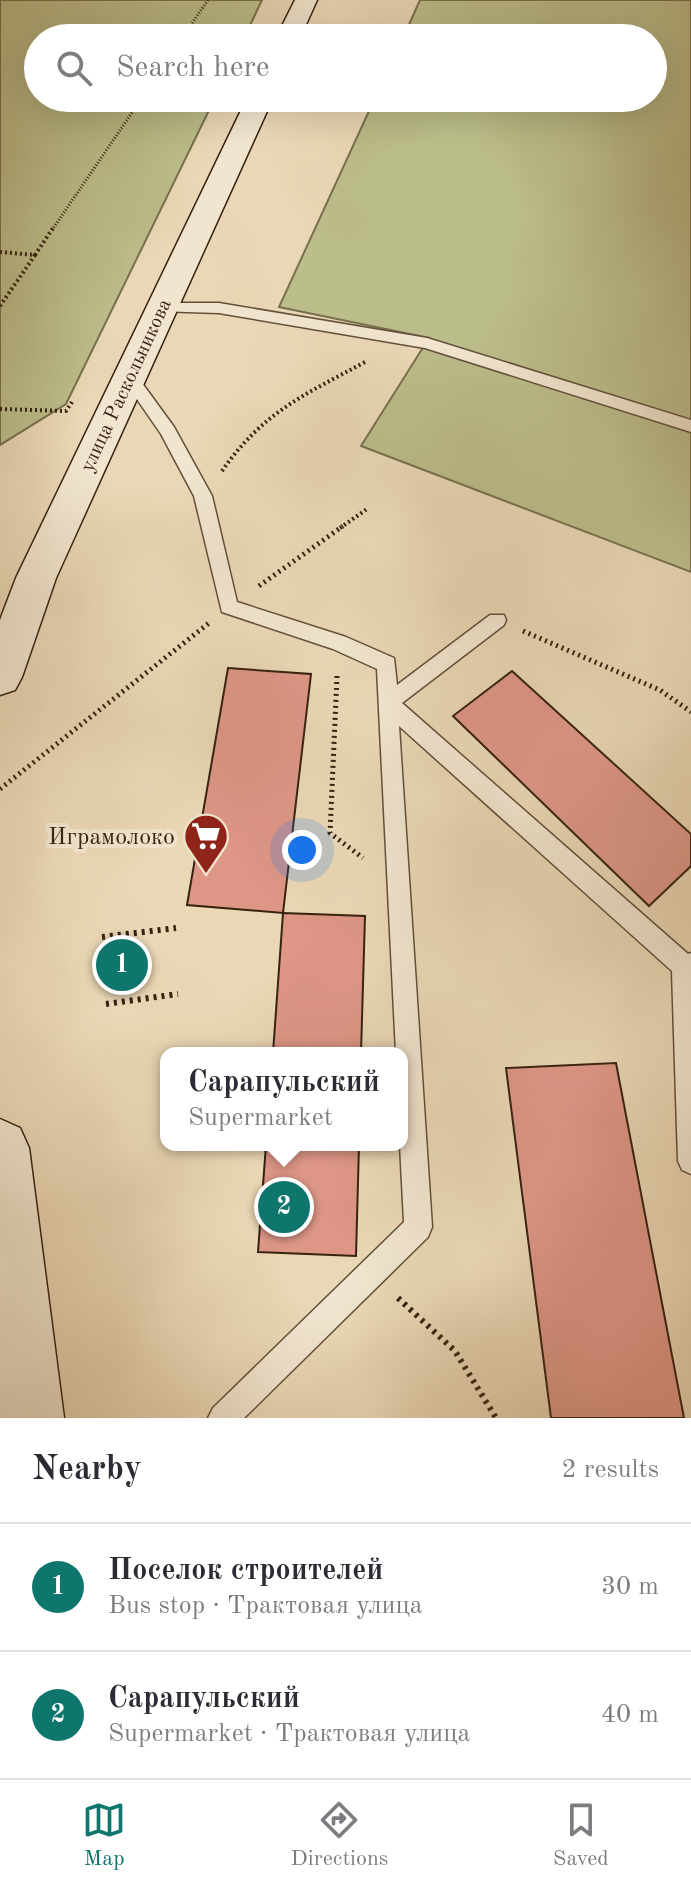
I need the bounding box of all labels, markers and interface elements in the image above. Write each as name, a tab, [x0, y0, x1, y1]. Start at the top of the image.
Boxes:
search box	[24, 24, 667, 112]
icon: search	[52, 46, 96, 90]
text: Search here	[116, 53, 270, 83]
street label: улица Раскольникова	[78, 296, 176, 475]
supermarket icon: Играмолоко	[182, 812, 230, 875]
place label: Играмолоко	[48, 826, 175, 850]
your location	[282, 830, 322, 870]
pin: 1	[96, 935, 148, 995]
popup	[160, 1047, 408, 1151]
text: Сарапульский	[188, 1068, 380, 1098]
text: Supermarket	[188, 1105, 333, 1131]
pin: 2	[258, 1177, 310, 1237]
text: Nearby	[32, 1453, 142, 1487]
text: 2 results	[561, 1457, 659, 1483]
text: Поселок строителей	[108, 1556, 383, 1586]
text: 1	[50, 1574, 66, 1600]
text: 30 m	[601, 1574, 659, 1600]
text: Bus stop · Трактовая улица	[108, 1593, 423, 1619]
text: Сарапульский	[108, 1684, 300, 1714]
text: 2	[50, 1702, 66, 1728]
text: 40 m	[601, 1702, 659, 1728]
text: Supermarket · Трактовая улица	[108, 1721, 470, 1747]
tab: Map	[82, 1798, 126, 1873]
tab: Directions	[291, 1798, 388, 1873]
tab: Saved	[553, 1798, 609, 1873]

